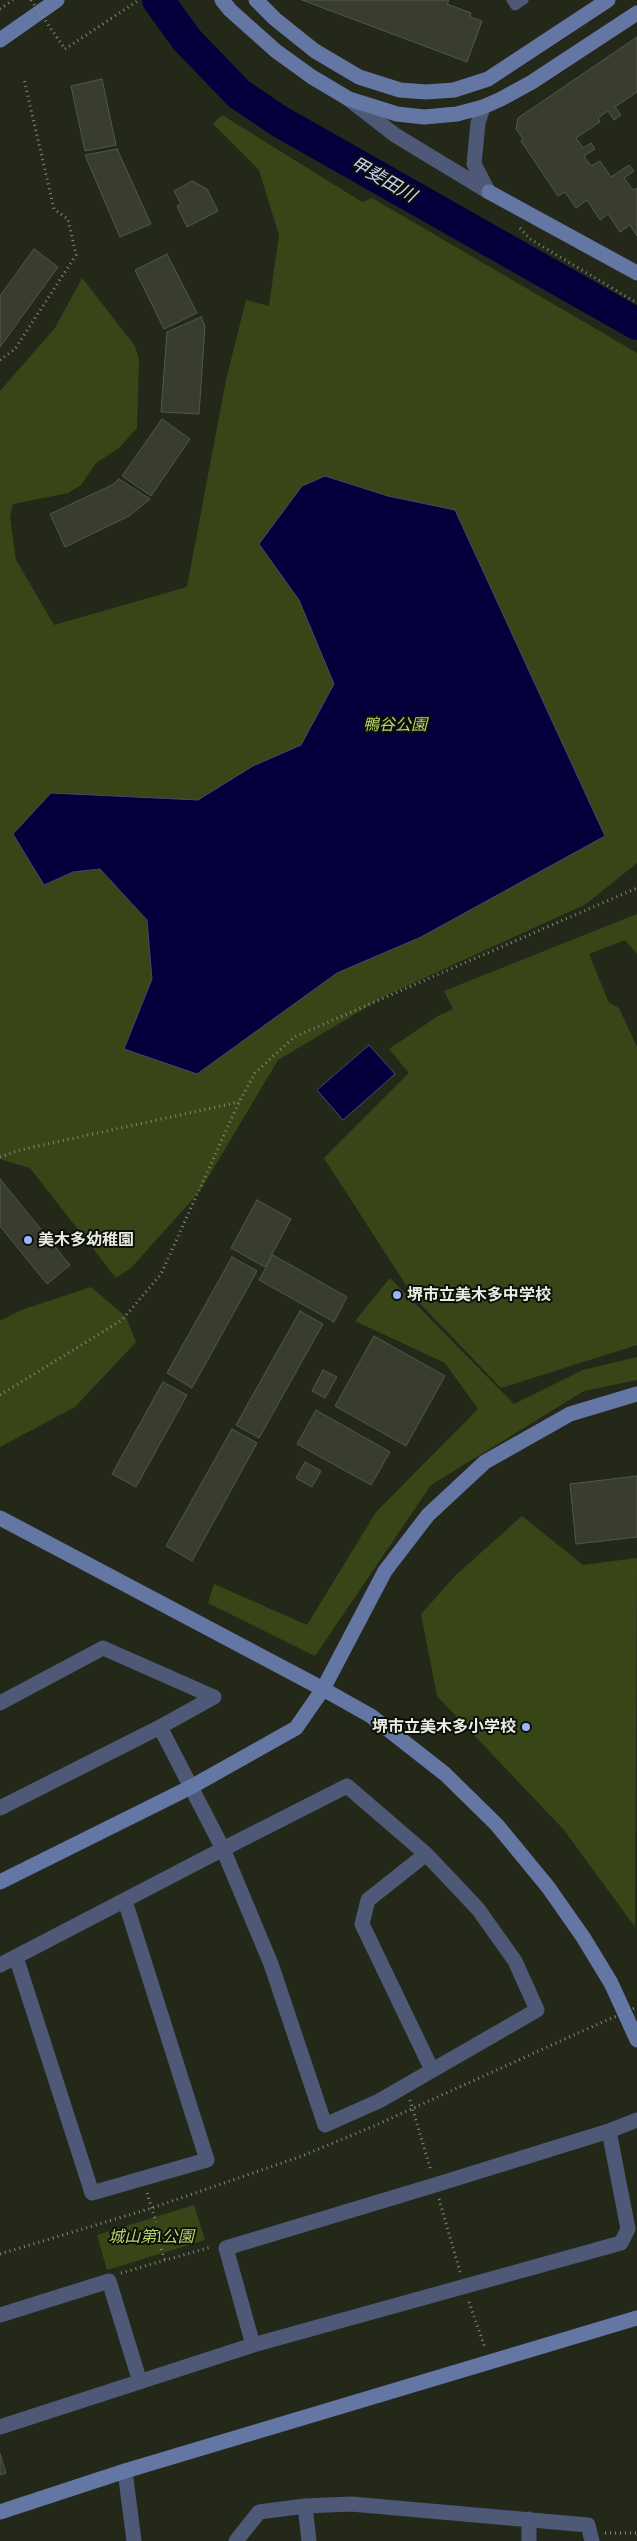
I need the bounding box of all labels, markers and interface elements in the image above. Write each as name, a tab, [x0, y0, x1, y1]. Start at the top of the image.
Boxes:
water label: 甲斐田川	[346, 153, 420, 207]
park label: 鴨谷公園	[363, 715, 427, 735]
place label: 美木多幼稚園	[38, 1230, 134, 1250]
marker: 美木多幼稚園	[22, 1234, 34, 1246]
place label: 堺市立美木多中学校	[407, 1285, 551, 1305]
marker: 堺市立美木多中学校	[391, 1289, 403, 1301]
place label: 堺市立美木多小学校	[372, 1717, 516, 1737]
marker: 堺市立美木多小学校	[520, 1721, 532, 1733]
park label: 城山第1公園	[108, 2227, 194, 2247]

